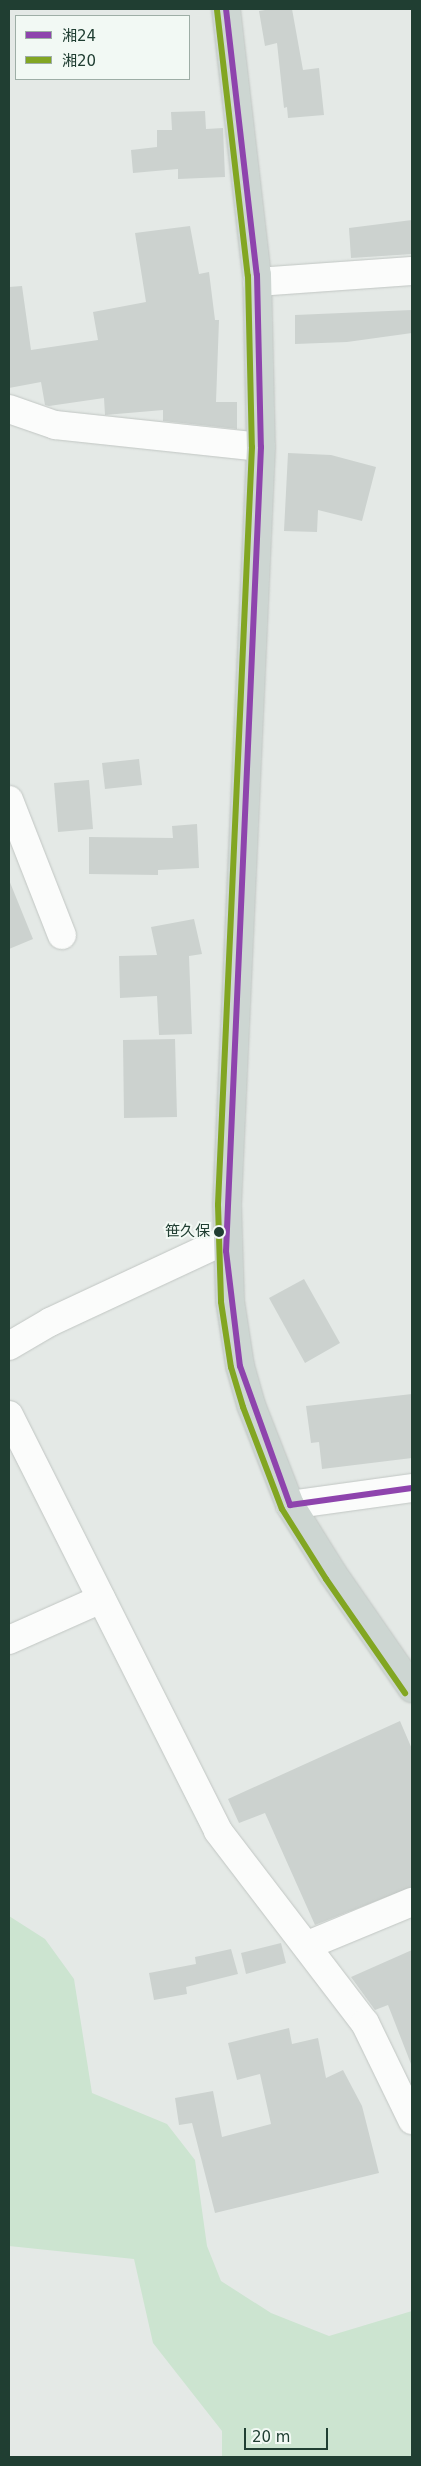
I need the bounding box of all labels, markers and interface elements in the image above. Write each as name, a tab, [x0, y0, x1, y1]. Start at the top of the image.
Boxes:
legend	[15, 15, 190, 80]
text: 湘24	[62, 27, 96, 45]
text: 湘20	[62, 52, 96, 70]
place label: 笹久保	[165, 1223, 210, 1241]
marker: 笹久保	[214, 1227, 224, 1237]
scale bar	[246, 2418, 330, 2450]
text: 20 m	[252, 2428, 290, 2446]

